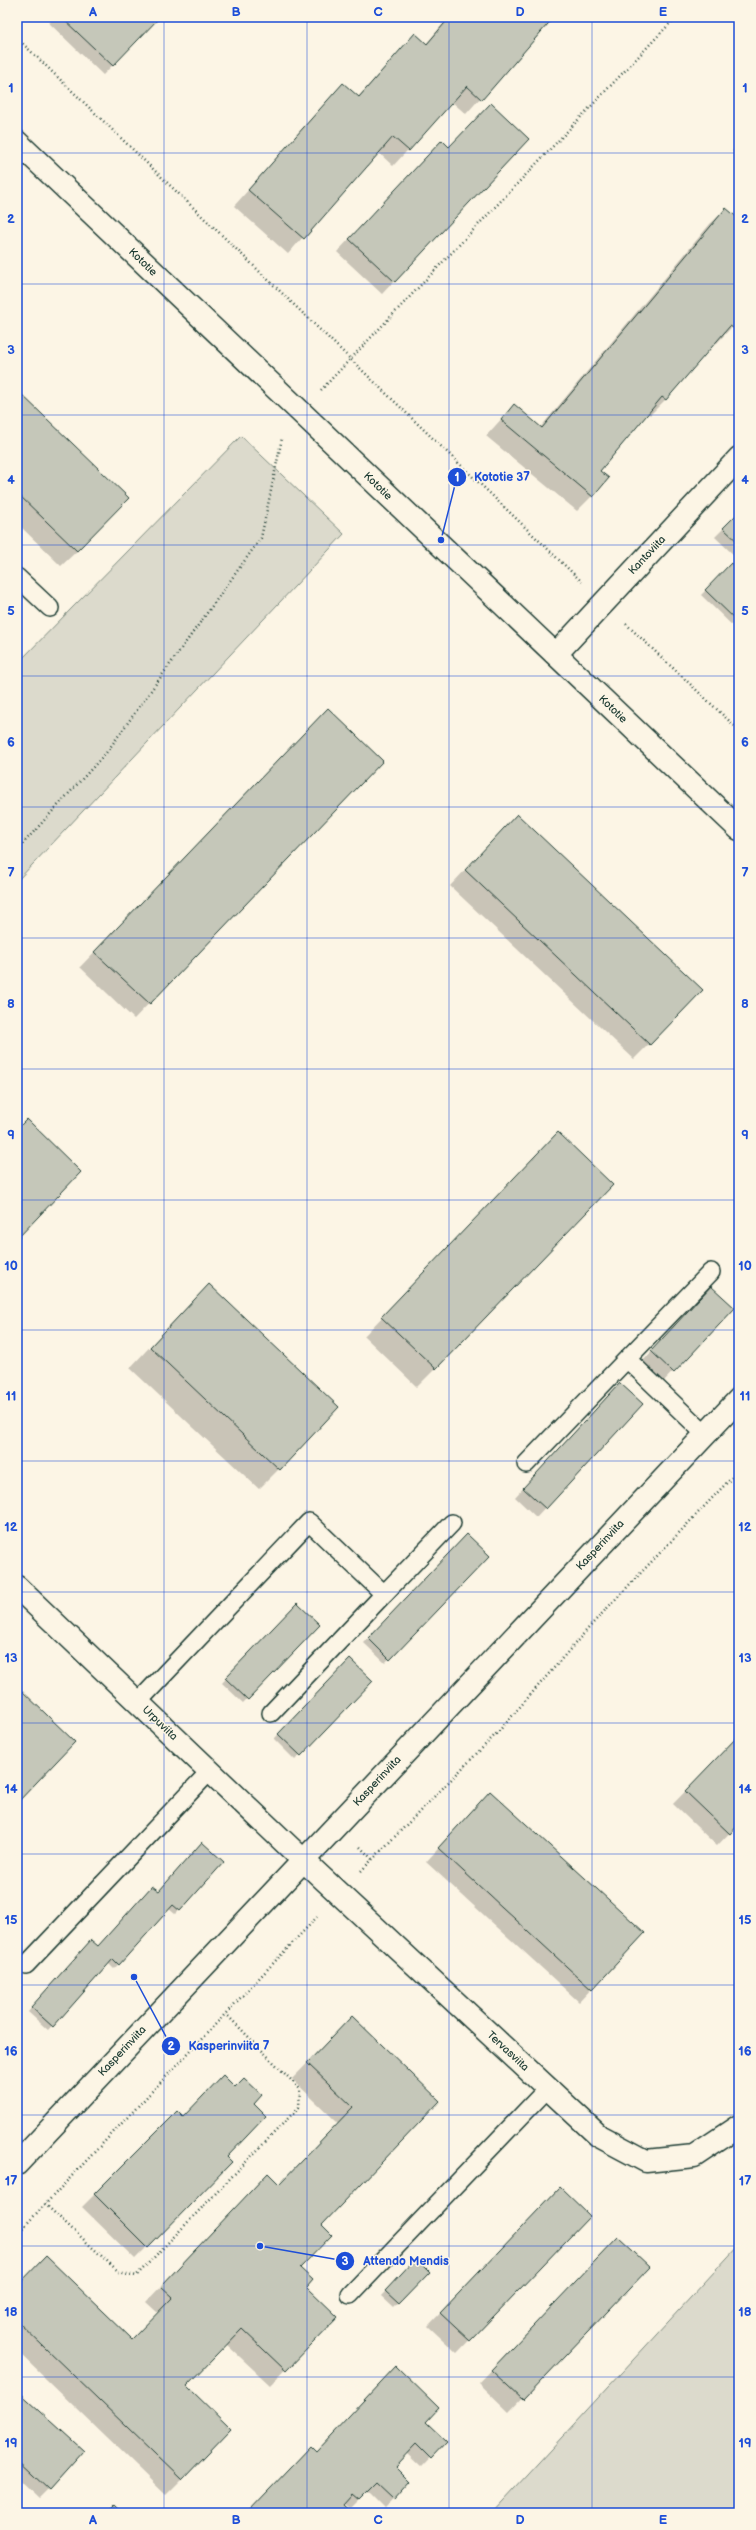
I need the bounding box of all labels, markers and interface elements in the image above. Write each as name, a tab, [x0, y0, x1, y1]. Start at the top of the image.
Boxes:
text: A	[88, 4, 97, 20]
text: B	[231, 4, 241, 20]
text: C	[373, 4, 383, 20]
text: D	[515, 4, 525, 20]
text: E	[659, 4, 668, 20]
text: 1	[8, 80, 14, 96]
text: 1	[742, 80, 748, 96]
text: 2	[7, 211, 15, 227]
text: 2	[741, 211, 749, 227]
street label: Kototie	[126, 245, 160, 279]
text: 3	[7, 342, 15, 358]
text: 3	[741, 342, 749, 358]
callout: Kototie 37	[447, 465, 538, 489]
street label: Kototie	[361, 469, 395, 503]
text: 1	[454, 470, 460, 485]
text: Kototie 37	[474, 470, 530, 485]
text: 4	[7, 472, 15, 488]
text: 4	[741, 472, 749, 488]
street label: Kantoviita	[626, 533, 668, 577]
text: 5	[7, 603, 15, 619]
text: 5	[741, 603, 749, 619]
street label: Kototie	[596, 692, 630, 726]
text: 6	[7, 734, 15, 750]
text: 6	[741, 734, 749, 750]
text: 7	[7, 865, 15, 881]
text: 7	[741, 865, 749, 881]
text: 8	[7, 996, 15, 1012]
text: 8	[741, 996, 749, 1012]
text: 9	[7, 1127, 15, 1143]
text: 9	[741, 1127, 749, 1143]
text: 10	[4, 1258, 18, 1274]
text: 10	[738, 1258, 752, 1274]
text: 11	[6, 1388, 16, 1404]
text: 11	[740, 1388, 750, 1404]
street label: Kasperinviita	[573, 1517, 627, 1573]
text: 12	[4, 1519, 18, 1535]
text: 12	[738, 1519, 752, 1535]
text: 13	[4, 1650, 18, 1666]
text: 13	[738, 1650, 752, 1666]
street label: Urpuviita	[140, 1703, 180, 1743]
street label: Kasperinviita	[350, 1753, 404, 1809]
text: 14	[4, 1781, 18, 1797]
text: 14	[738, 1781, 752, 1797]
text: 15	[5, 1912, 18, 1928]
text: 15	[739, 1912, 752, 1928]
street label: Kasperinviita	[95, 2023, 149, 2079]
street label: Tervasviita	[484, 2028, 532, 2074]
callout: Kasperinviita 7	[161, 2034, 277, 2058]
text: 2	[167, 2039, 175, 2054]
text: Kasperinviita 7	[189, 2039, 270, 2054]
text: 16	[4, 2043, 18, 2059]
text: 16	[738, 2043, 752, 2059]
text: 17	[5, 2173, 17, 2189]
text: 17	[739, 2173, 751, 2189]
callout: Attendo Mendis	[335, 2249, 457, 2273]
text: 3	[341, 2254, 349, 2269]
text: Attendo Mendis	[362, 2254, 449, 2269]
text: 18	[4, 2304, 18, 2320]
text: 18	[738, 2304, 752, 2320]
text: 19	[4, 2435, 18, 2451]
text: 19	[738, 2435, 752, 2451]
text: A	[88, 2512, 97, 2528]
text: B	[231, 2512, 241, 2528]
text: C	[373, 2512, 383, 2528]
text: D	[515, 2512, 525, 2528]
text: E	[659, 2512, 668, 2528]

